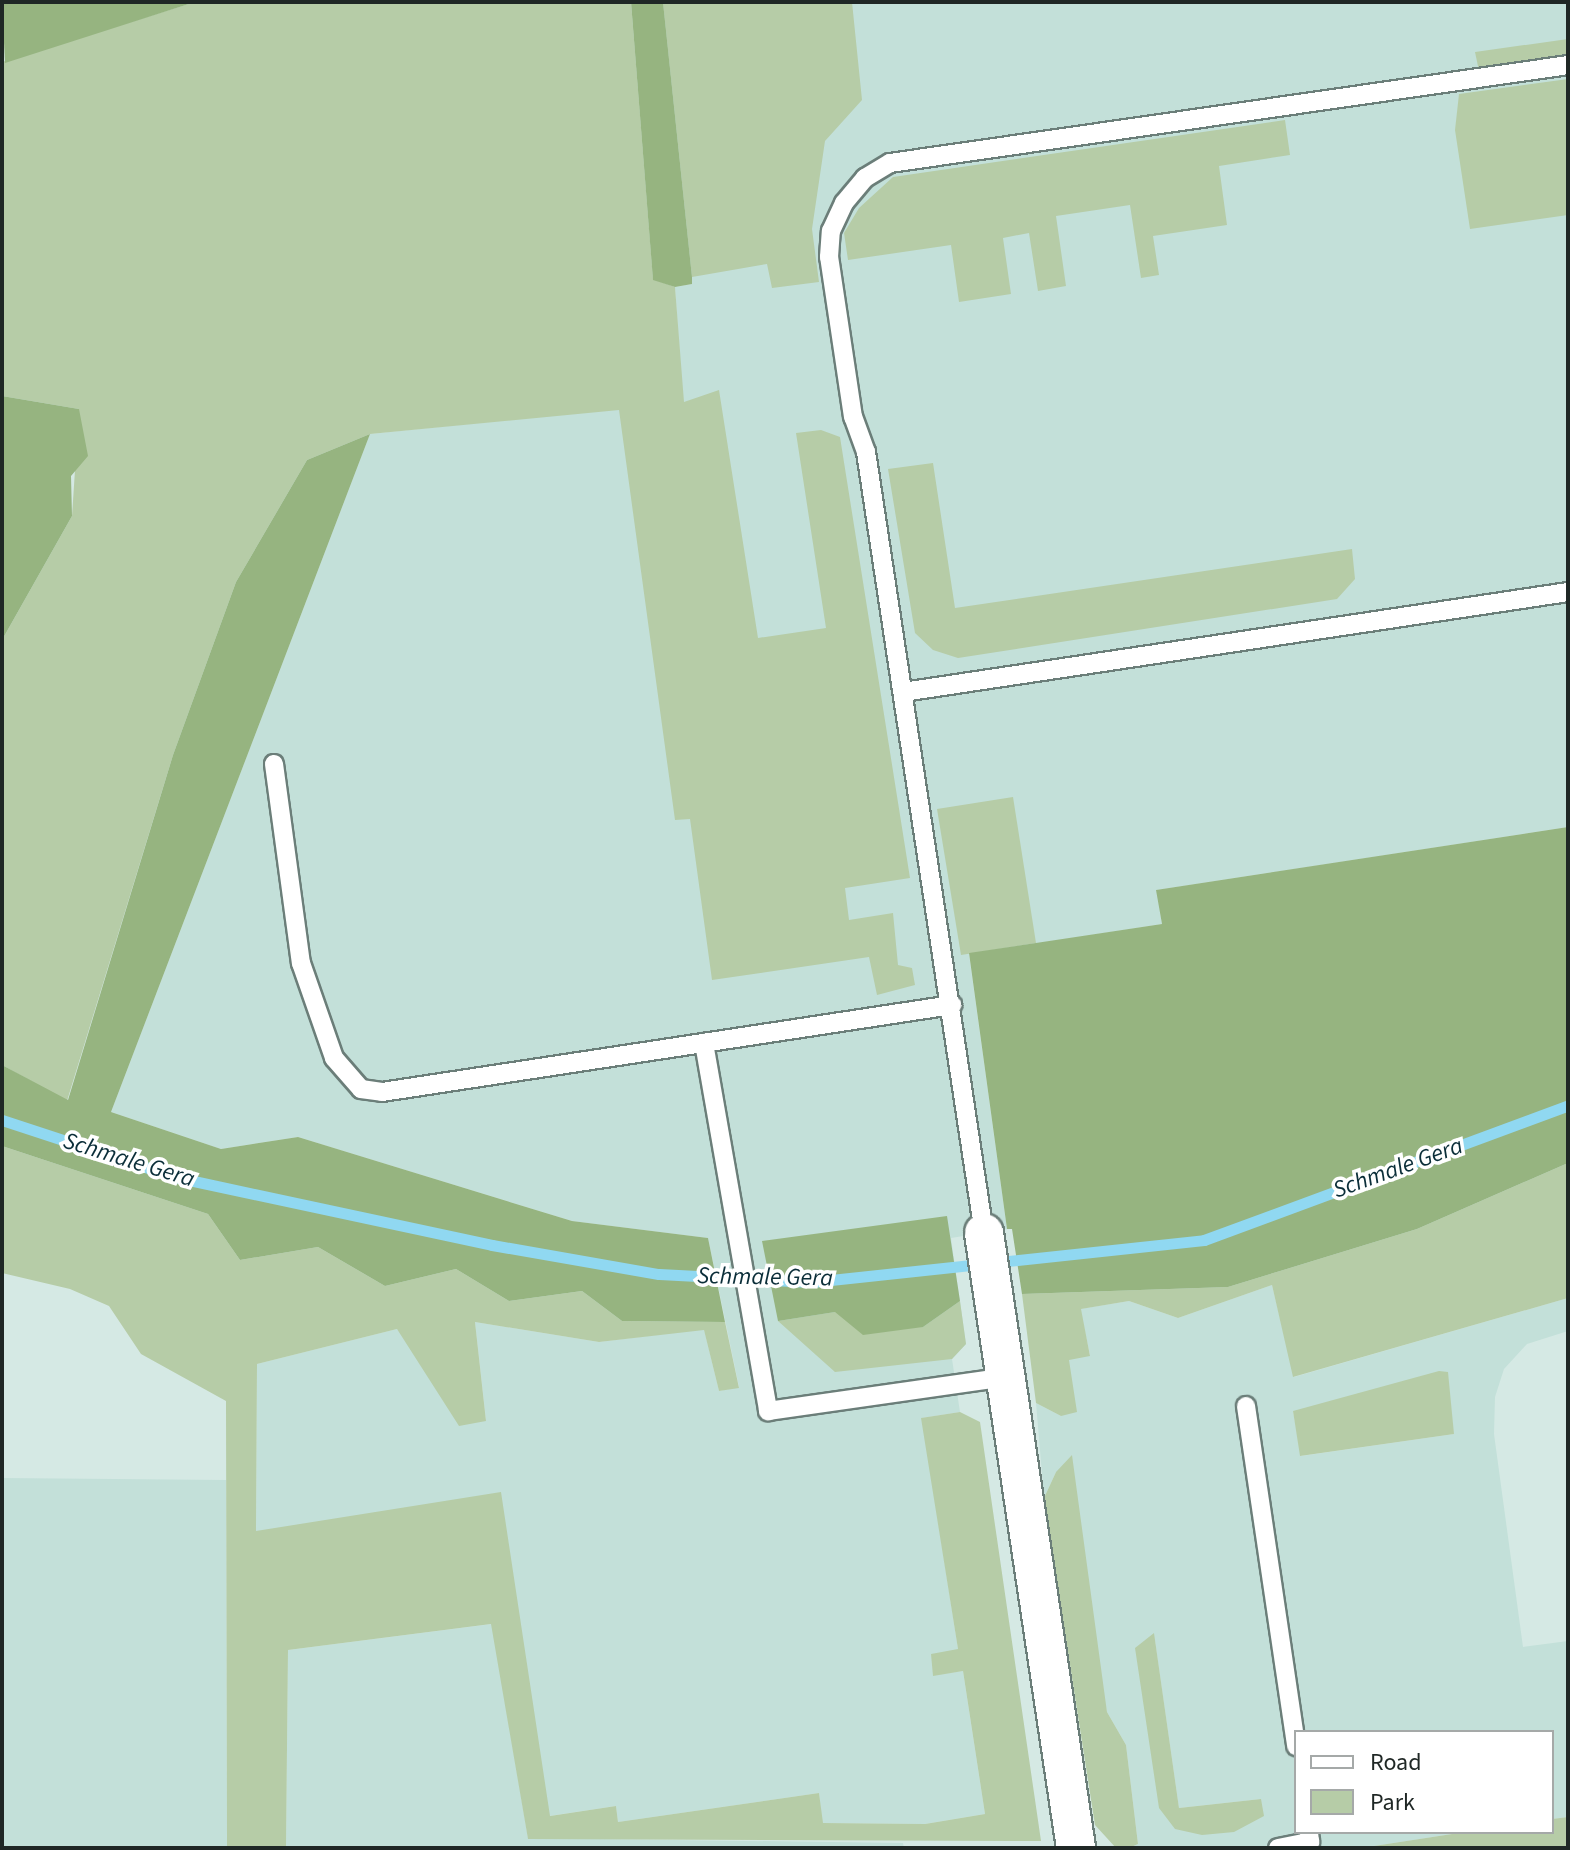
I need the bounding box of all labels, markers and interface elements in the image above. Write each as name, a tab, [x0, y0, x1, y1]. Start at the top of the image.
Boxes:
water label: Schmale Gera	[60, 1126, 198, 1194]
water label: Schmale Gera	[1329, 1131, 1467, 1205]
water label: Schmale Gera	[697, 1261, 833, 1293]
legend	[1294, 1730, 1554, 1834]
text: Road	[1370, 1745, 1422, 1780]
text: Park	[1370, 1785, 1415, 1820]

